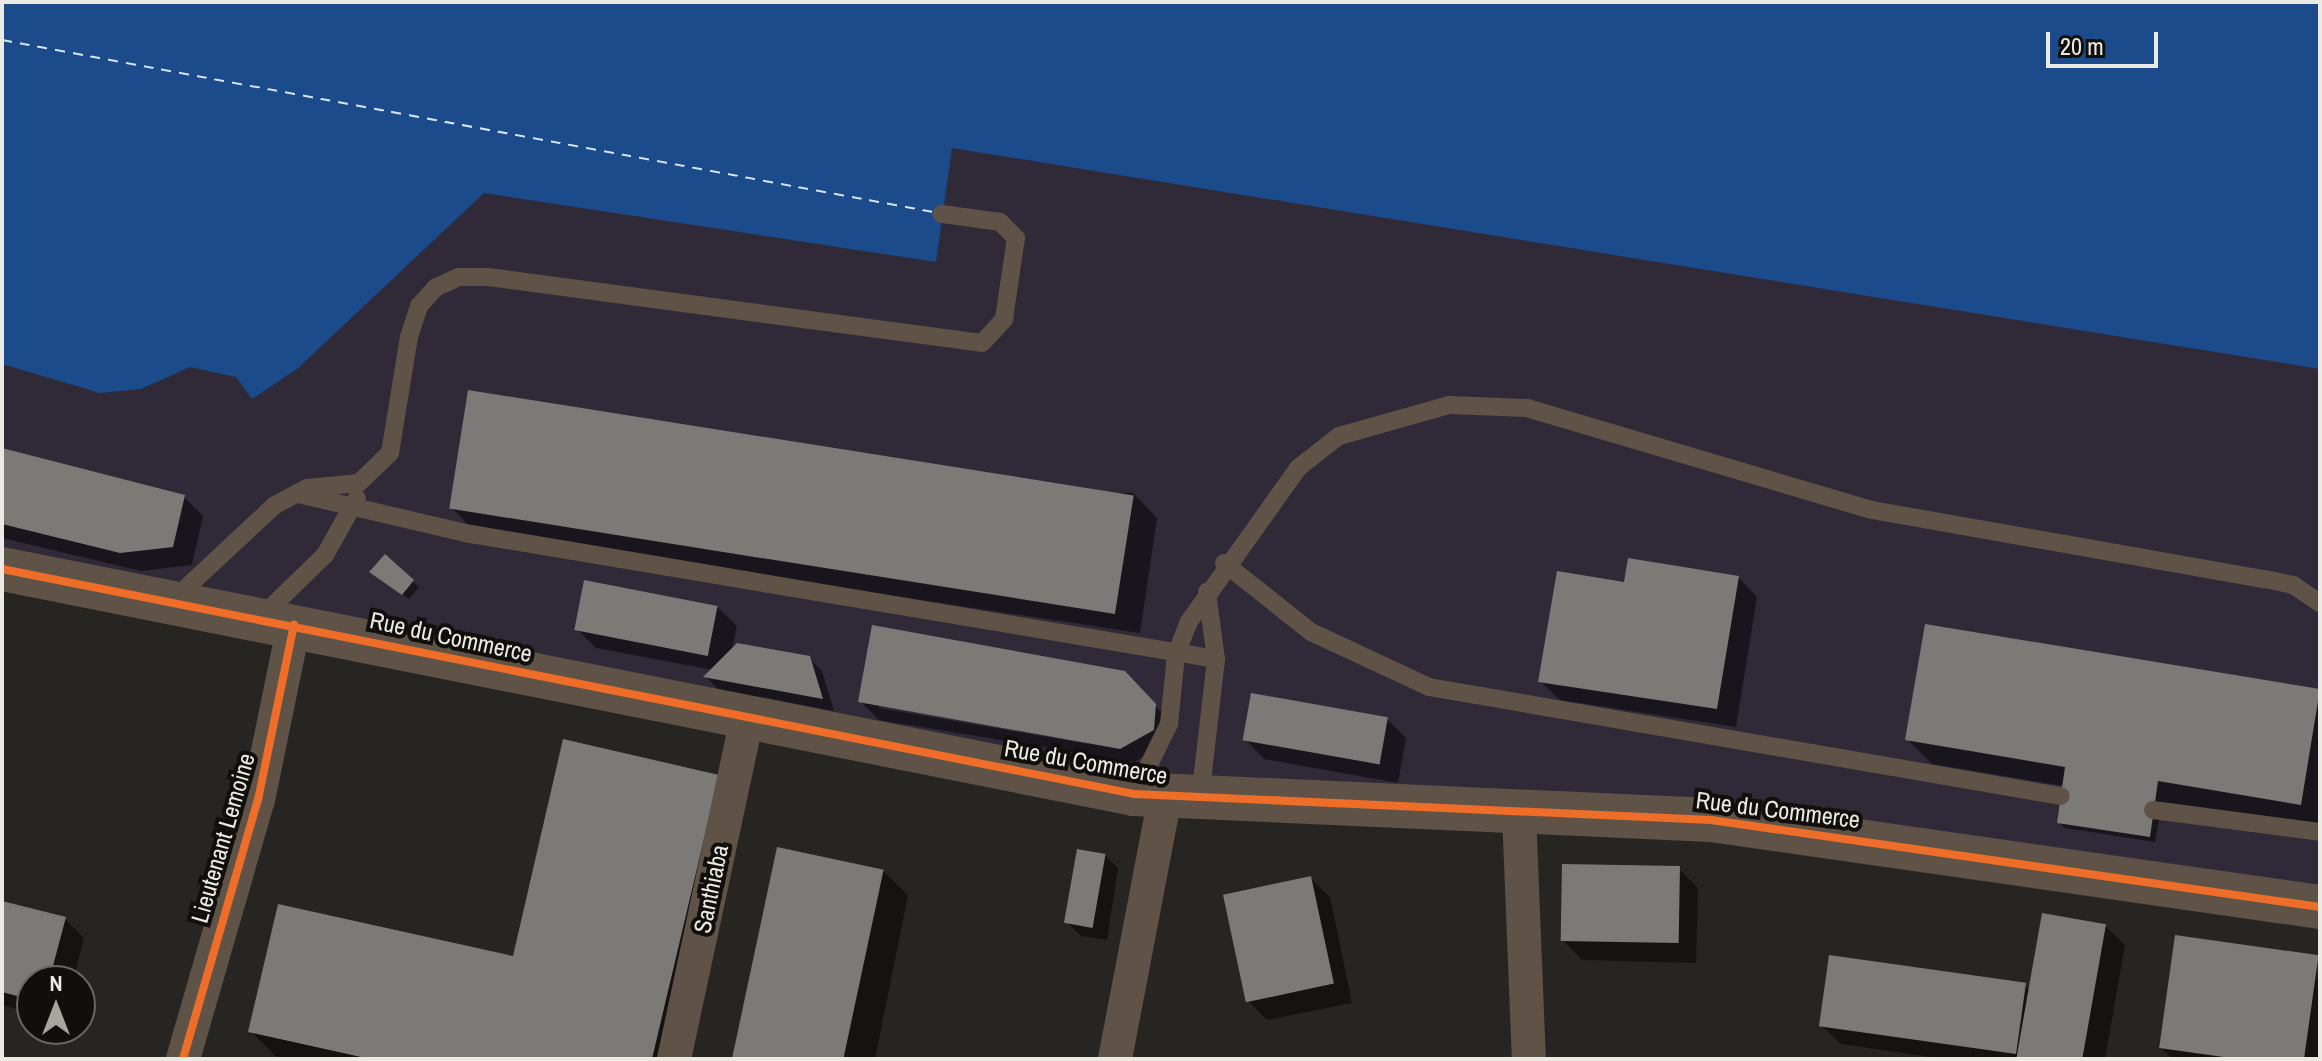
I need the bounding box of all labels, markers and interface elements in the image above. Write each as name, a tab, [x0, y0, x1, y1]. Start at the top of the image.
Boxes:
scale bar	[2050, 16, 2162, 66]
text: 20 m	[2060, 30, 2104, 62]
street label: Rue du Commerce	[367, 606, 535, 668]
street label: Rue du Commerce	[1002, 733, 1170, 791]
street label: Lieutenant Lemoine	[185, 750, 261, 926]
street label: Rue du Commerce	[1694, 786, 1862, 834]
street label: Santhiaba	[688, 842, 734, 936]
north arrow	[16, 965, 96, 1045]
text: N	[49, 968, 63, 998]

